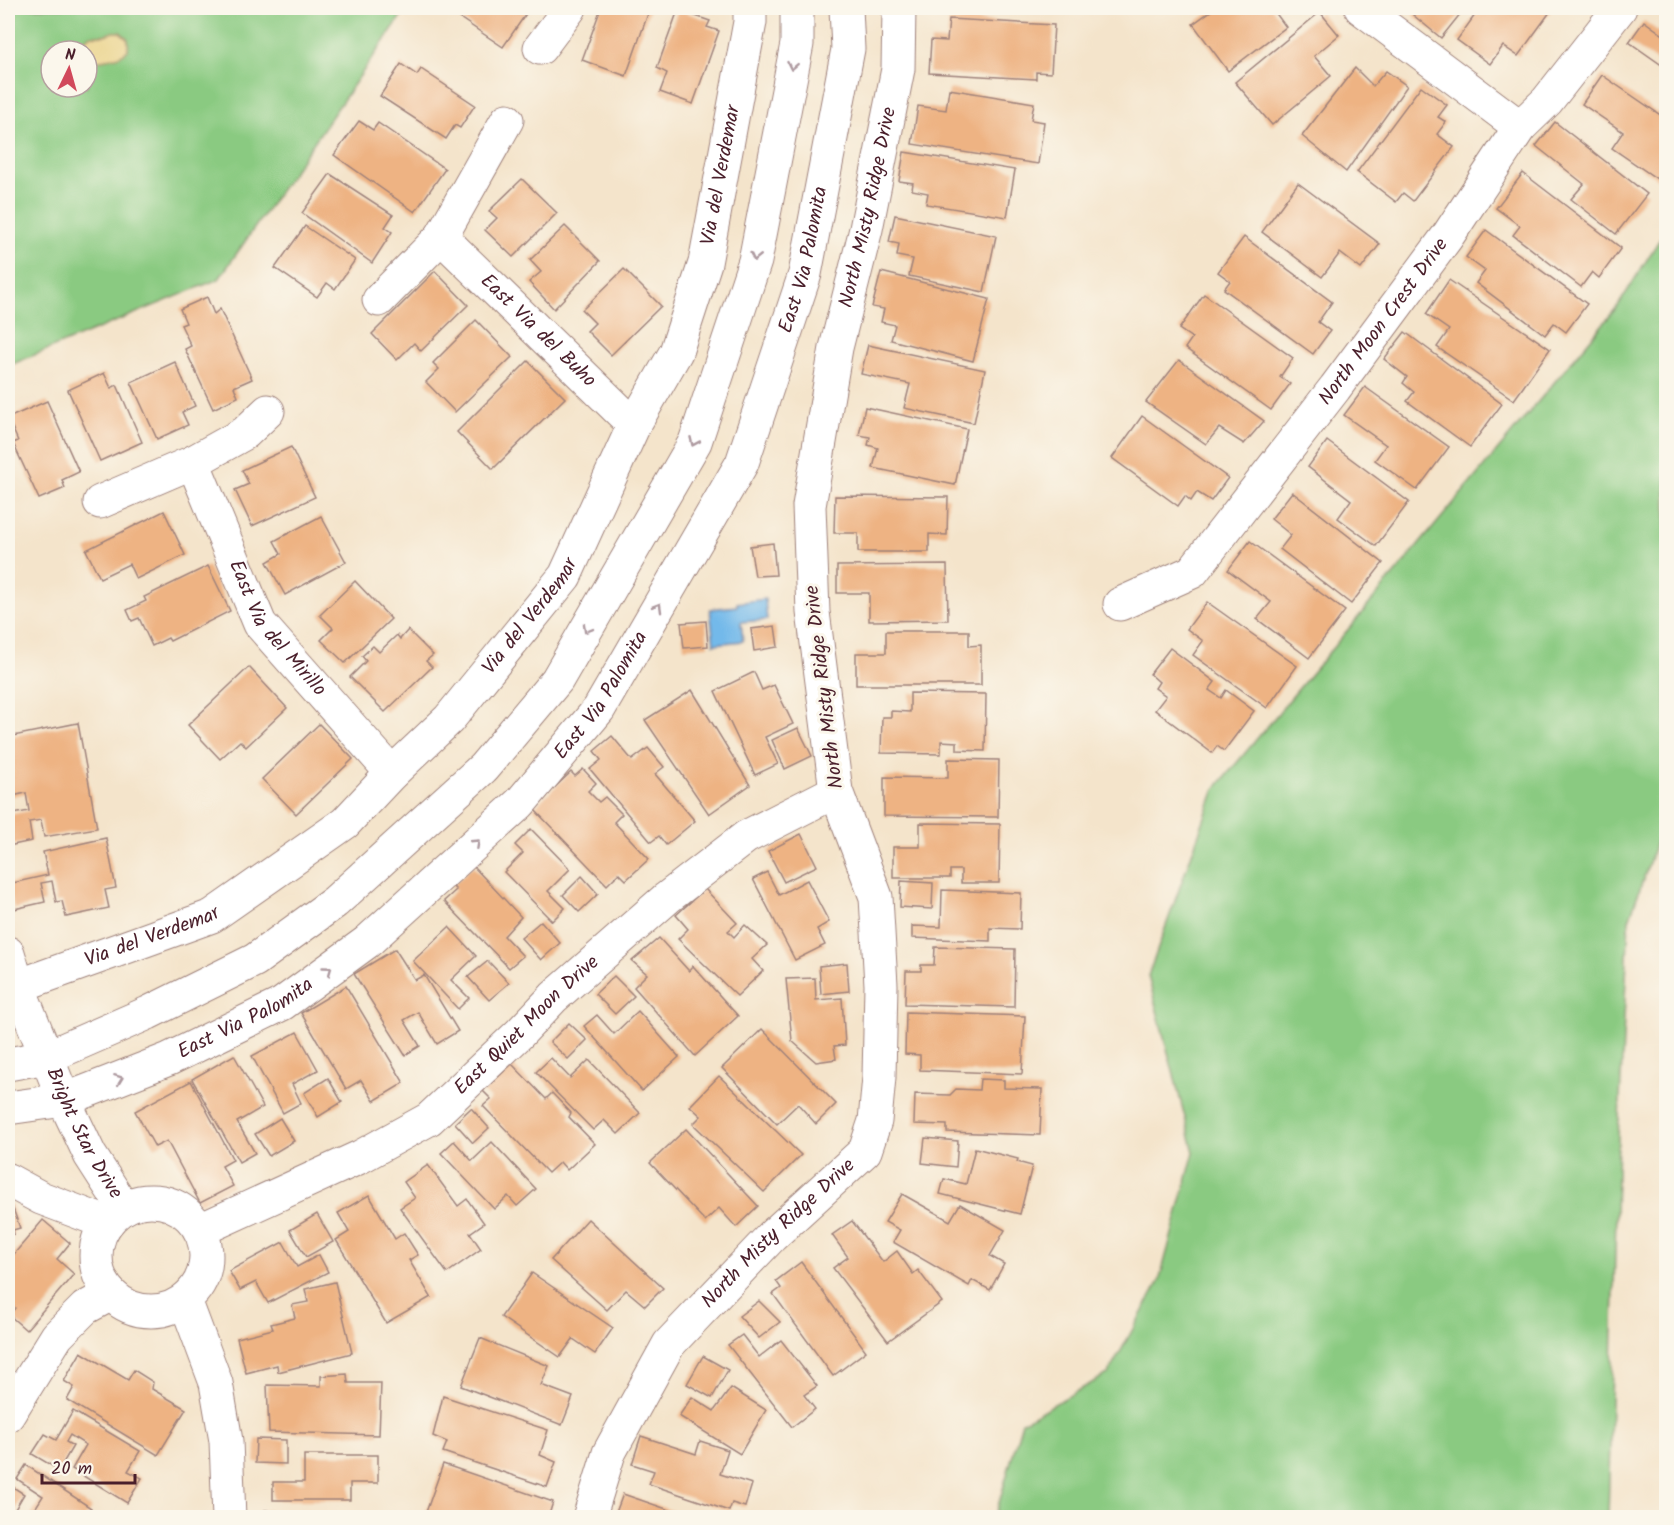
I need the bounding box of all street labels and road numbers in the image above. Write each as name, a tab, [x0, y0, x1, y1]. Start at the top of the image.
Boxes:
street label: Via del Verdemar	[693, 101, 750, 248]
street label: North Misty Ridge Drive	[831, 104, 906, 311]
street label: East Via Palomita	[770, 184, 837, 337]
street label: North Moon Crest Drive	[1311, 231, 1457, 413]
street label: East Via del Buho	[472, 267, 603, 396]
street label: Via del Verdemar	[475, 552, 588, 682]
street label: East Via del Mirillo	[219, 555, 334, 704]
street label: North Misty Ridge Drive	[797, 584, 853, 790]
street label: East Via Palomita	[546, 625, 657, 767]
street label: Via del Verdemar	[80, 898, 229, 977]
street label: East Quiet Moon Drive	[447, 948, 607, 1104]
street label: East Via Palomita	[172, 970, 321, 1068]
street label: Bright Star Drive	[37, 1063, 130, 1206]
street label: North Misty Ridge Drive	[694, 1151, 863, 1317]

